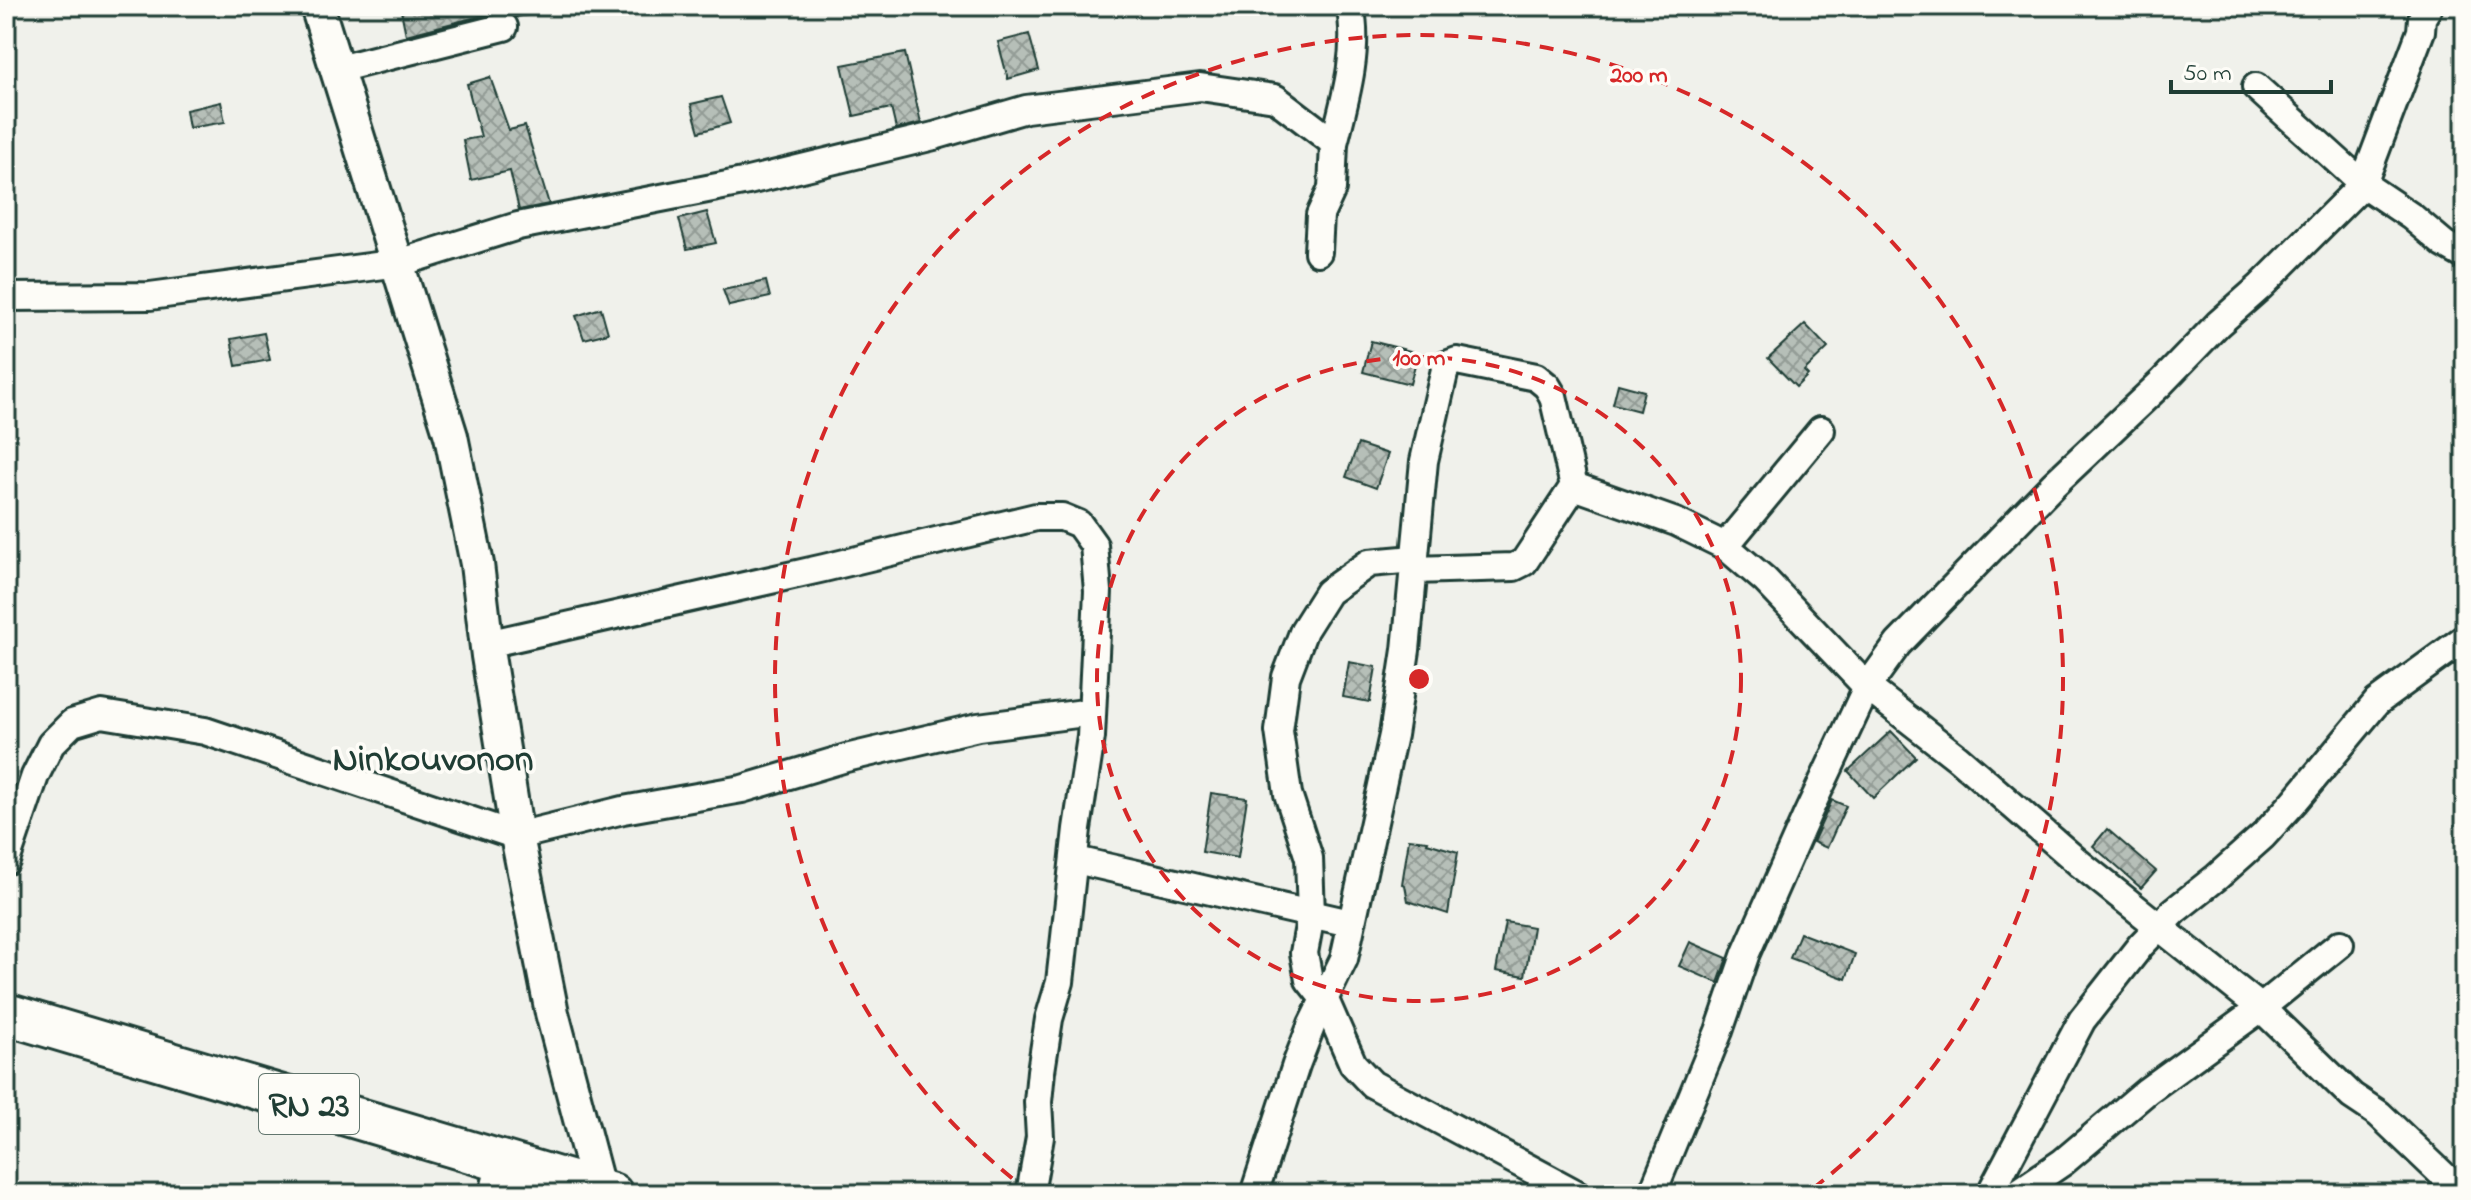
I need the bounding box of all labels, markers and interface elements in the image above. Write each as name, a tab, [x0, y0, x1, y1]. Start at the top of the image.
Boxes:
scale bar	[2171, 44, 2331, 94]
text: 50 m	[2183, 57, 2232, 92]
text: 200 m	[1609, 59, 1668, 94]
text: 100 m	[1393, 342, 1446, 377]
centre of rings	[1405, 665, 1433, 693]
district label: Ninkouvonon	[333, 733, 533, 789]
road number: RN 23	[259, 1074, 359, 1134]

